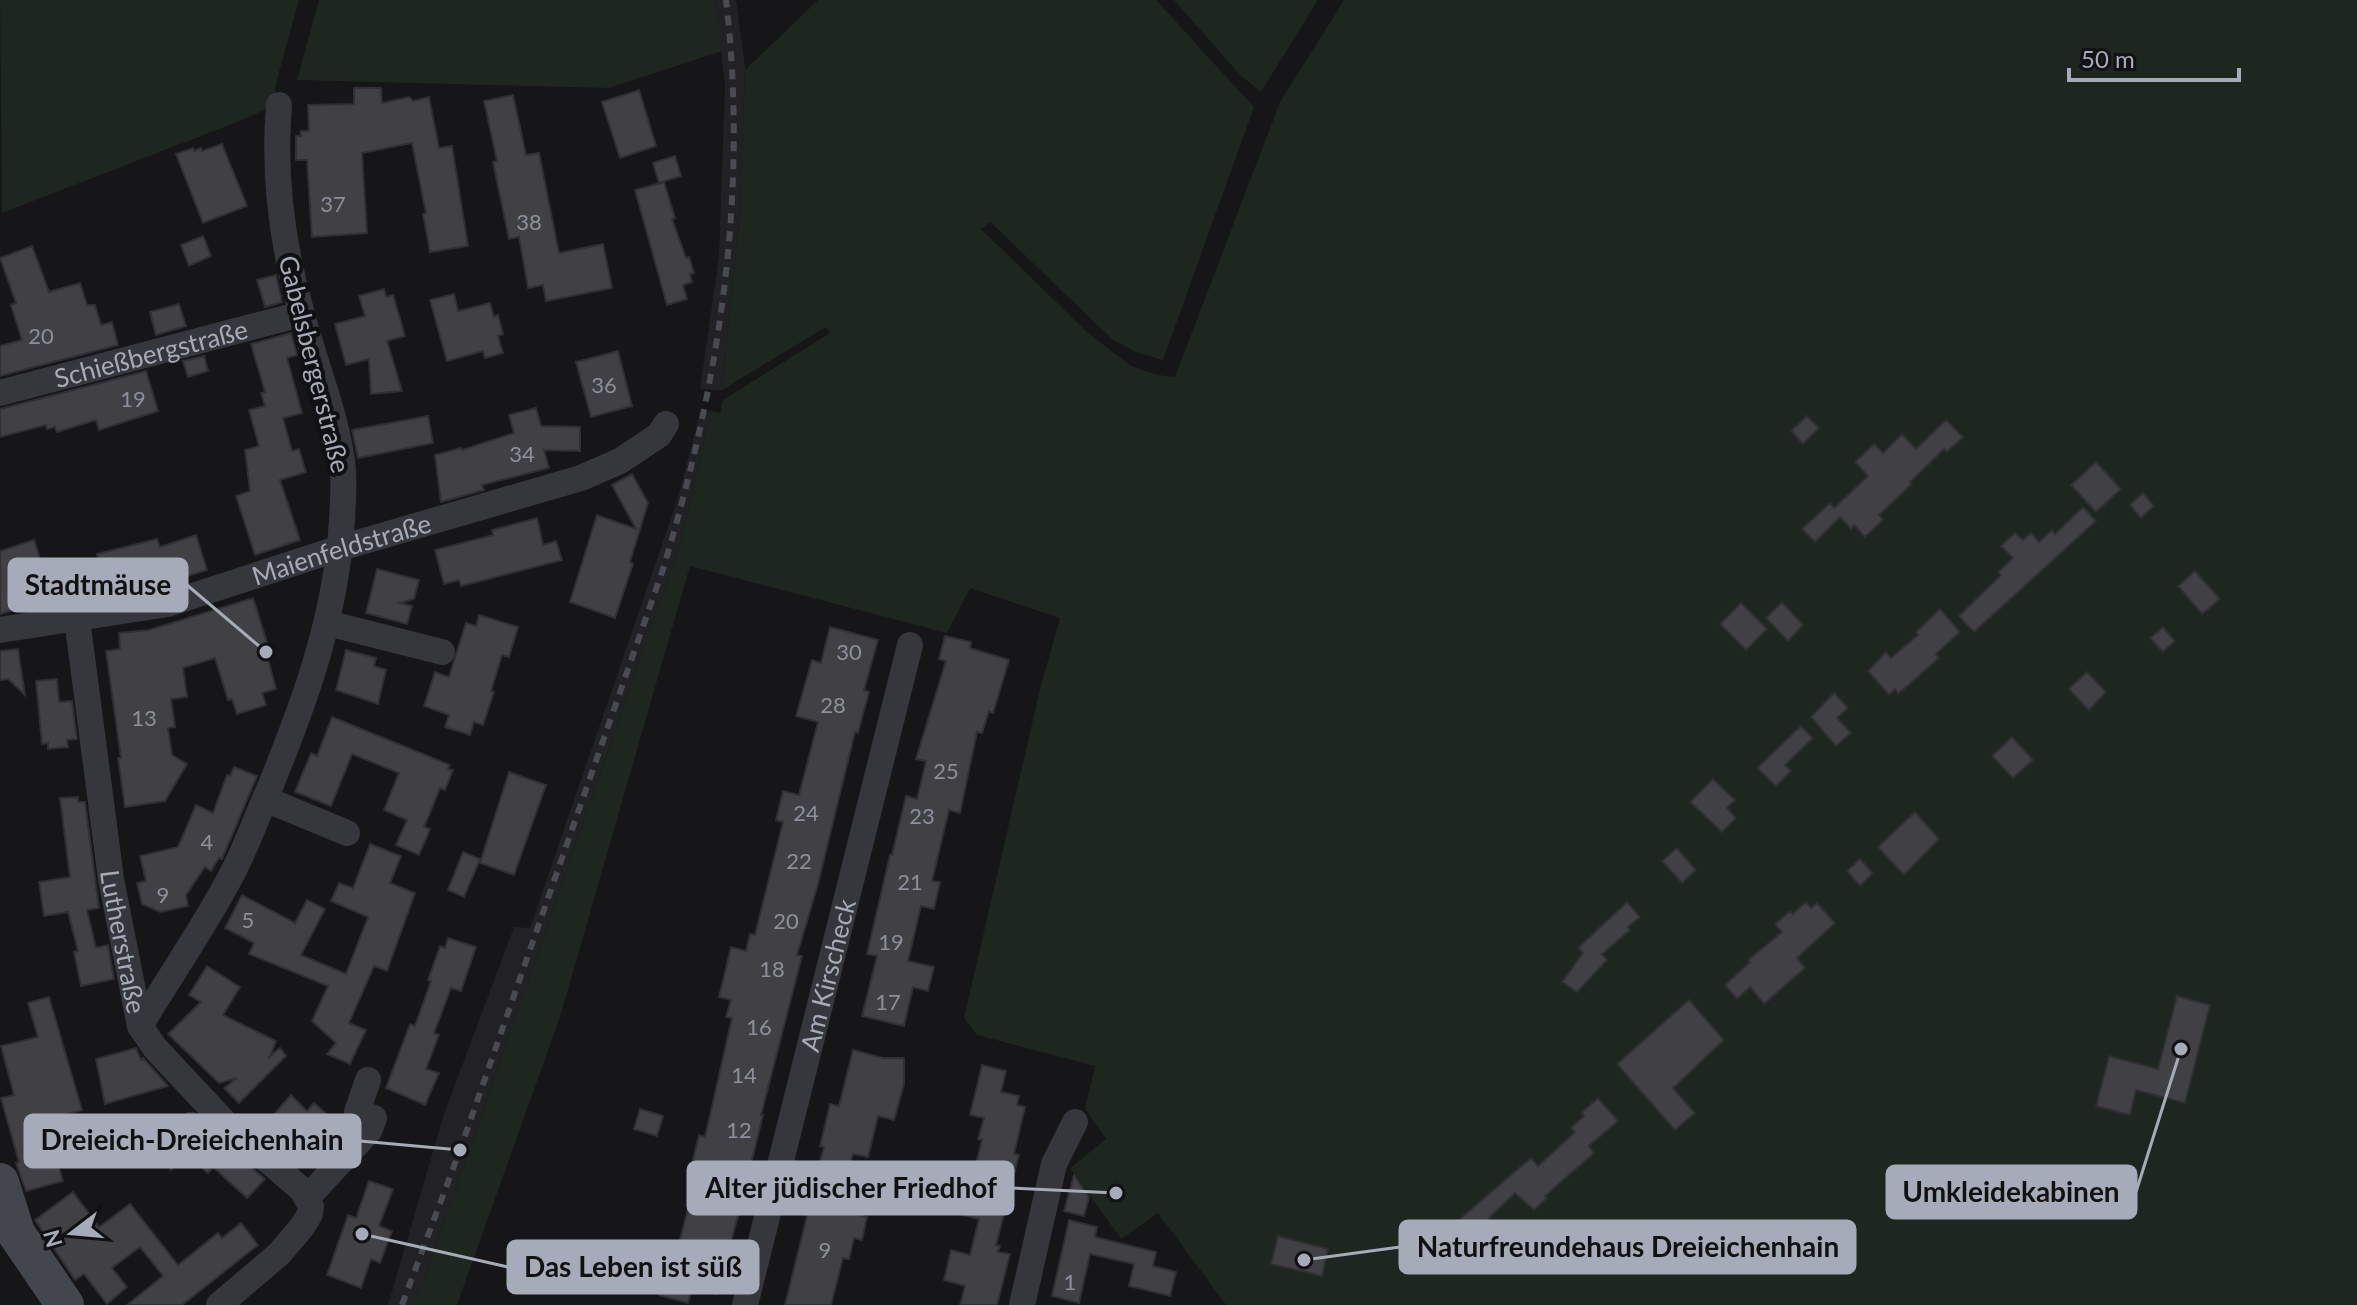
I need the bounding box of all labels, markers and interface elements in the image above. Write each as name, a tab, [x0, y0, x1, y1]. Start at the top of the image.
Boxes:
scale bar	[2069, 32, 2239, 82]
text: 50 m	[2081, 44, 2135, 73]
house number: 37	[320, 190, 346, 217]
house number: 38	[516, 208, 542, 235]
street label: Gabelsbergerstraße	[273, 252, 357, 476]
street label: Schießbergstraße	[51, 313, 251, 394]
house number: 20	[28, 322, 54, 349]
house number: 36	[591, 371, 617, 398]
house number: 19	[120, 385, 146, 412]
house number: 34	[509, 440, 535, 467]
street label: Maienfeldstraße	[248, 506, 435, 592]
callout: Stadtmäuse	[9, 559, 187, 611]
text: Stadtmäuse	[25, 567, 171, 601]
house number: 30	[836, 638, 862, 665]
house number: 28	[820, 691, 846, 718]
house number: 13	[131, 704, 157, 731]
house number: 25	[933, 757, 959, 784]
house number: 24	[793, 799, 819, 826]
house number: 23	[909, 802, 935, 829]
house number: 4	[201, 828, 214, 855]
house number: 22	[786, 847, 812, 874]
street label: Lutherstraße	[94, 868, 153, 1016]
house number: 21	[897, 868, 923, 895]
house number: 9	[157, 881, 169, 908]
street label: Am Kirscheck	[793, 895, 862, 1055]
house number: 5	[242, 906, 254, 933]
house number: 20	[773, 907, 799, 934]
house number: 19	[878, 928, 904, 955]
house number: 18	[759, 955, 785, 982]
house number: 17	[875, 988, 901, 1015]
house number: 16	[746, 1013, 772, 1040]
house number: 14	[731, 1061, 757, 1088]
callout: Dreieich-Dreieichenhain	[25, 1115, 360, 1167]
house number: 12	[726, 1116, 752, 1143]
text: Dreieich-Dreieichenhain	[40, 1122, 344, 1156]
callout: Alter jüdischer Friedhof	[688, 1162, 1013, 1214]
callout: Umkleidekabinen	[1887, 1166, 2136, 1218]
text: Alter jüdischer Friedhof	[704, 1170, 997, 1204]
text: Umkleidekabinen	[1902, 1174, 2120, 1208]
north arrow	[32, 1193, 112, 1273]
callout: Naturfreundehaus Dreieichenhain	[1400, 1221, 1855, 1273]
text: N	[37, 1227, 68, 1251]
text: Naturfreundehaus Dreieichenhain	[1417, 1229, 1839, 1263]
house number: 9	[819, 1236, 831, 1263]
callout: Das Leben ist süß	[508, 1241, 758, 1293]
text: Das Leben ist süß	[524, 1249, 742, 1283]
house number: 1	[1064, 1268, 1076, 1295]

